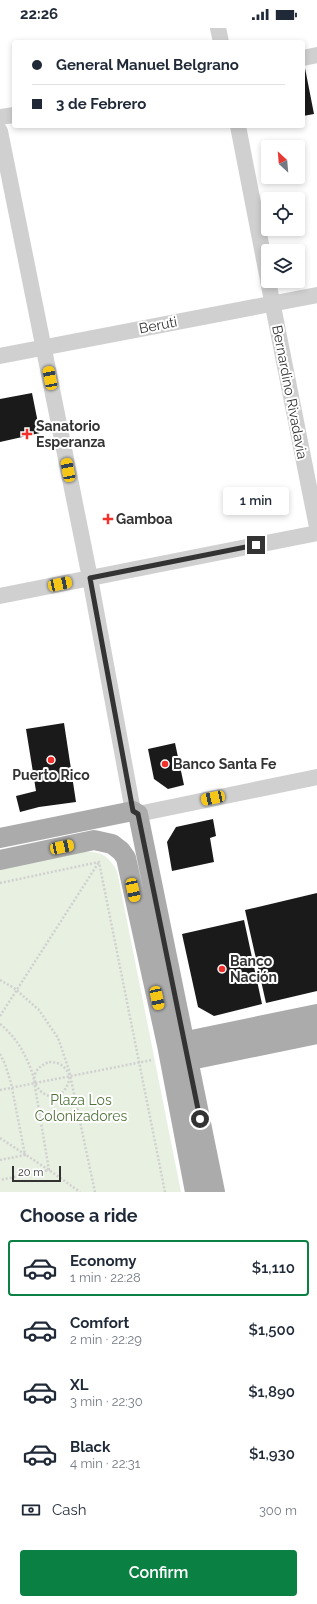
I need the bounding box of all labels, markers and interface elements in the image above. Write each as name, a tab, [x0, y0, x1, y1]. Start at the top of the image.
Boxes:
text: 22:26	[20, 5, 58, 23]
text: General Manuel Belgrano	[56, 56, 239, 74]
text: 3 de Febrero	[56, 95, 146, 113]
north arrow	[261, 140, 305, 184]
map controls	[261, 140, 305, 288]
button: locate	[261, 192, 305, 236]
button: layers	[261, 244, 305, 288]
street label: Beruti	[138, 313, 178, 337]
street label: Bernardino Rivadavia	[269, 324, 311, 460]
car	[42, 365, 58, 391]
place label: Sanatorio Esperanza	[36, 418, 105, 450]
marker: Sanatorio Esperanza	[21, 428, 33, 440]
car	[60, 457, 76, 483]
callout: 1 min	[223, 487, 289, 515]
text: 1 min	[240, 493, 272, 508]
place label: Gamboa	[116, 511, 173, 527]
marker: Gamboa	[103, 514, 113, 524]
route end	[247, 536, 265, 554]
car	[47, 576, 73, 592]
marker: Puerto Rico	[46, 755, 56, 765]
place label: Banco Santa Fe	[173, 756, 277, 772]
marker: Banco Santa Fe	[160, 759, 170, 769]
place label: Puerto Rico	[12, 767, 90, 783]
car	[200, 790, 226, 806]
car	[49, 839, 75, 855]
car	[125, 877, 141, 903]
place label: Banco Nación	[230, 953, 277, 985]
marker: Banco Nación	[217, 964, 227, 974]
car	[149, 985, 165, 1011]
park label: Plaza Los Colonizadores	[35, 1092, 127, 1124]
route start	[191, 1110, 209, 1128]
scale bar	[12, 1164, 61, 1183]
text: 20 m	[18, 1166, 43, 1179]
text: Choose a ride	[20, 1205, 138, 1226]
icon: car	[22, 1250, 58, 1286]
text: Economy	[70, 1252, 137, 1270]
text: $1,110	[252, 1259, 295, 1277]
text: 1 min · 22:28	[70, 1270, 141, 1285]
icon: car	[22, 1312, 58, 1348]
text: Comfort	[70, 1314, 129, 1332]
text: $1,500	[249, 1321, 295, 1339]
text: 2 min · 22:29	[70, 1332, 142, 1347]
icon: car	[22, 1374, 58, 1410]
text: XL	[70, 1376, 88, 1394]
text: $1,890	[248, 1383, 295, 1401]
text: 3 min · 22:30	[70, 1394, 143, 1409]
icon: car	[22, 1436, 58, 1472]
text: Black	[70, 1438, 110, 1456]
text: $1,930	[249, 1445, 295, 1463]
text: 4 min · 22:31	[70, 1456, 140, 1471]
icon: cash	[20, 1499, 42, 1521]
text: Cash	[52, 1501, 86, 1519]
text: 300 m	[259, 1503, 297, 1518]
button: Confirm	[20, 1550, 297, 1596]

